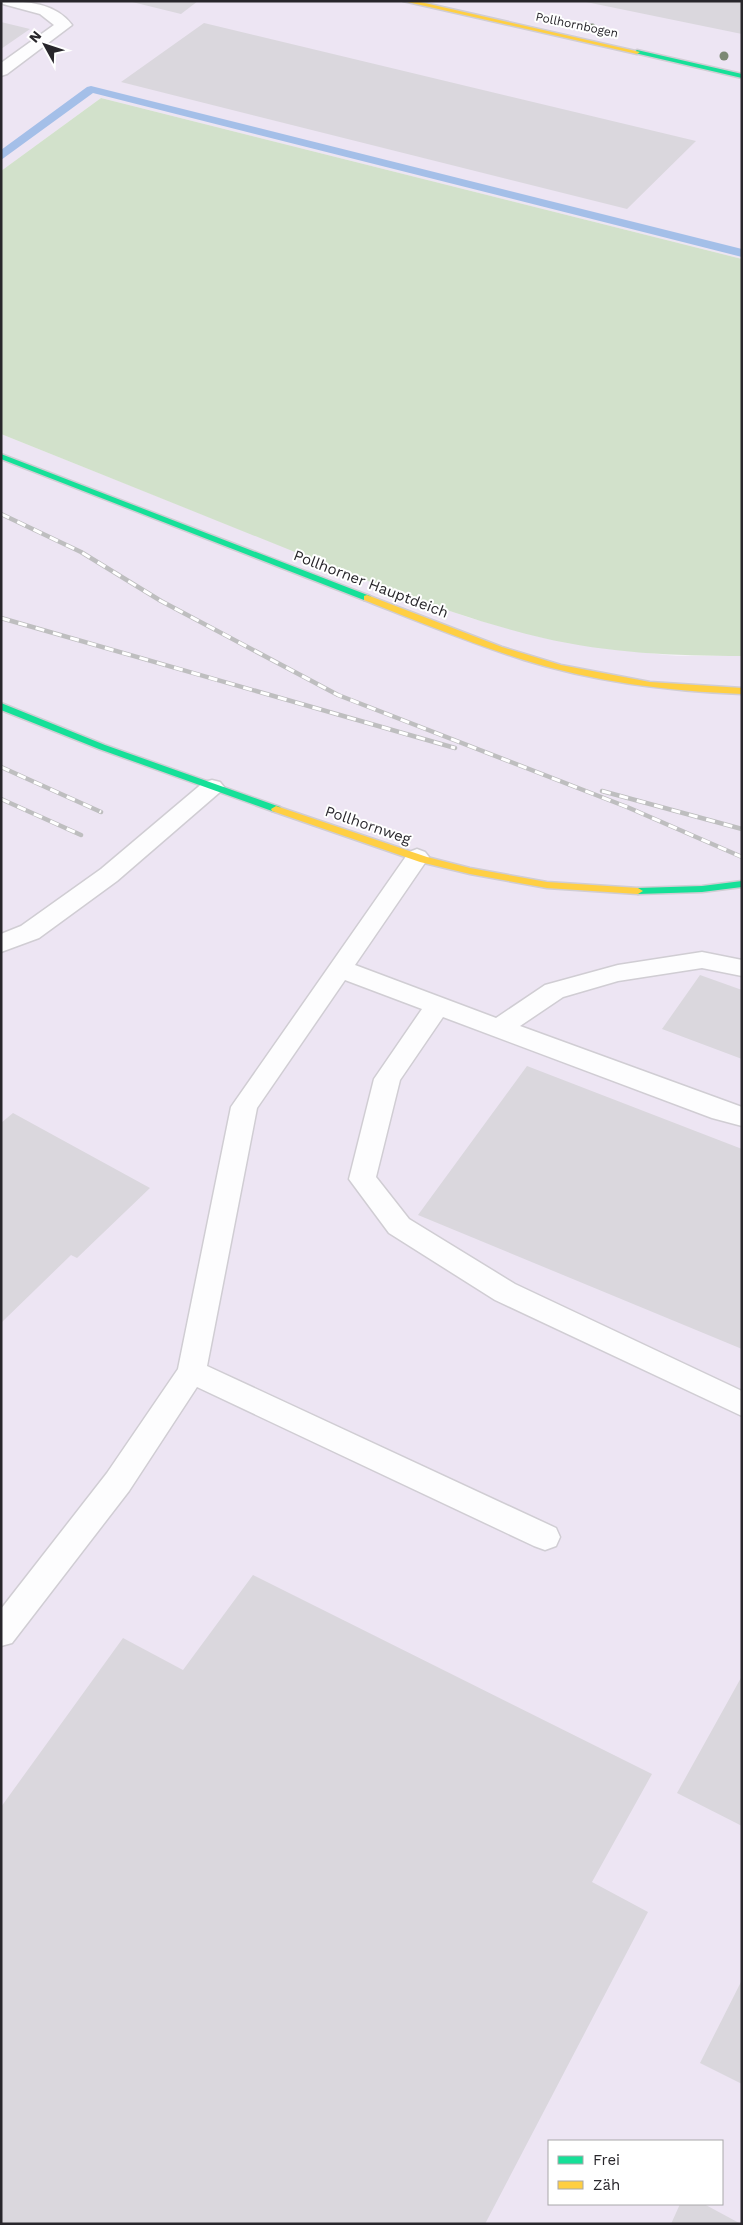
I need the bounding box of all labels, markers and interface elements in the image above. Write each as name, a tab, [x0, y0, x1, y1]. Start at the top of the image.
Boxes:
street label: Pollhornbogen	[534, 9, 620, 41]
north arrow	[20, 20, 70, 70]
text: N	[26, 28, 45, 46]
street label: Pollhorner Hauptdeich	[291, 546, 451, 622]
street label: Pollhornweg	[323, 802, 413, 848]
legend	[548, 2140, 723, 2205]
text: Frei	[593, 2151, 620, 2169]
text: Zäh	[593, 2176, 620, 2194]

